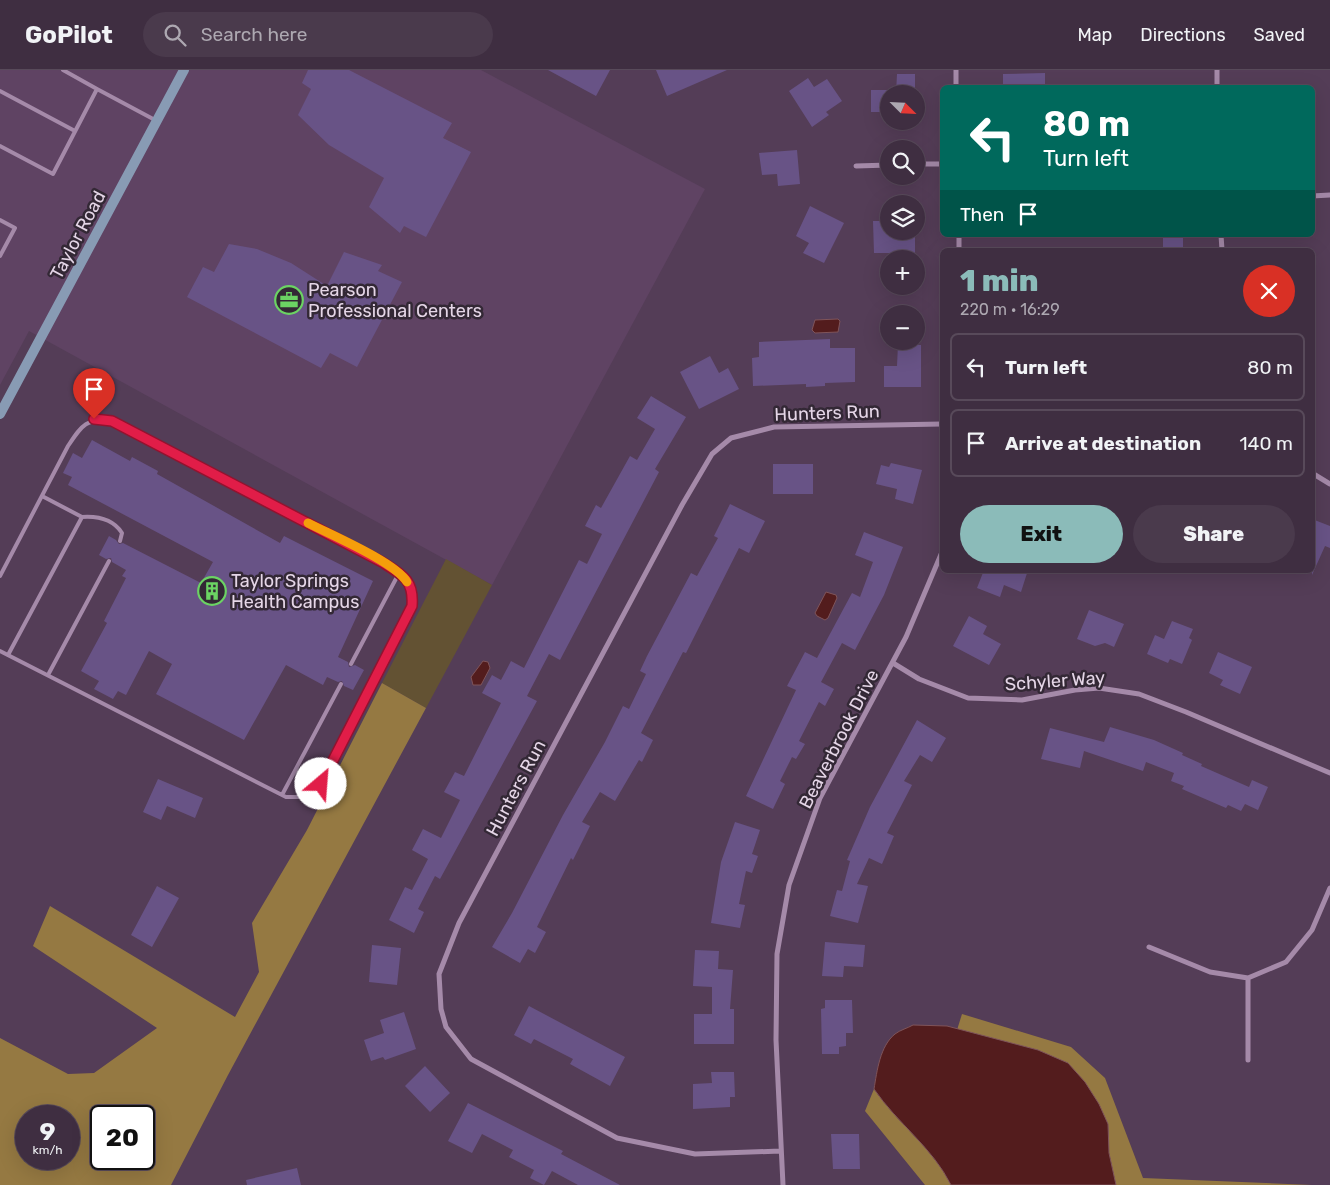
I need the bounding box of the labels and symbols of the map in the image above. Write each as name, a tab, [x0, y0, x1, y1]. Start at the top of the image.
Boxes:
north arrow	[880, 85, 925, 130]
street label: Taylor Road	[46, 187, 110, 283]
place label: Pearson Professional Centers	[308, 279, 482, 322]
office icon: Pearson Professional Centers	[274, 285, 304, 315]
pin	[73, 368, 115, 419]
street label: Hunters Run	[774, 400, 880, 426]
place label: Taylor Springs Health Campus	[231, 570, 359, 613]
building icon: Taylor Springs Health Campus	[197, 576, 227, 606]
street label: Beaverbrook Drive	[794, 666, 884, 812]
street label: Schyler Way	[1004, 667, 1106, 695]
street label: Hunters Run	[482, 736, 550, 840]
position arrow	[294, 757, 346, 809]
speed limit sign: 20	[90, 1105, 155, 1170]

